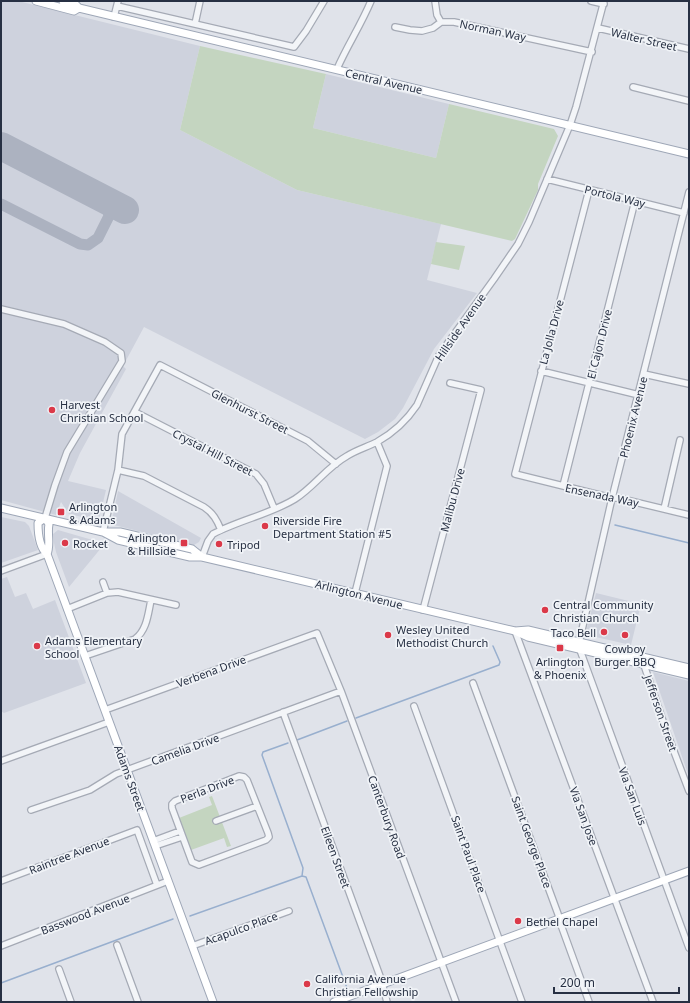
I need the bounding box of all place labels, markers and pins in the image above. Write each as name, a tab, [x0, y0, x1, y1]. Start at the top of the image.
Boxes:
place label: Harvest Christian School	[60, 397, 143, 425]
marker: Harvest Christian School	[47, 405, 57, 415]
place label: Arlington & Adams	[69, 499, 117, 527]
marker: Arlington & Adams	[56, 507, 66, 517]
place label: Riverside Fire Department Station #5	[273, 513, 392, 541]
marker: Riverside Fire Department Station #5	[260, 521, 270, 531]
place label: Arlington & Hillside	[127, 530, 176, 558]
place label: Rocket	[73, 536, 108, 551]
place label: Tripod	[227, 537, 260, 552]
marker: Rocket	[60, 538, 70, 548]
marker: Arlington & Hillside	[179, 538, 189, 548]
marker: Tripod	[214, 539, 224, 549]
place label: Central Community Christian Church	[553, 597, 654, 625]
marker: Central Community Christian Church	[540, 605, 550, 615]
place label: Wesley United Methodist Church	[396, 622, 488, 650]
place label: Taco Bell	[551, 625, 596, 640]
marker: Taco Bell	[599, 627, 609, 637]
marker: Wesley United Methodist Church	[383, 630, 393, 640]
marker: Cowboy Burger BBQ	[620, 630, 630, 640]
place label: Adams Elementary School	[45, 633, 143, 661]
marker: Adams Elementary School	[32, 641, 42, 651]
place label: Cowboy Burger BBQ	[594, 641, 656, 669]
marker: Arlington & Phoenix	[555, 643, 565, 653]
place label: Arlington & Phoenix	[534, 654, 587, 682]
place label: Bethel Chapel	[526, 914, 598, 929]
marker: Bethel Chapel	[513, 916, 523, 926]
place label: California Avenue Christian Fellowship	[315, 971, 419, 999]
marker: California Avenue Christian Fellowship	[302, 979, 312, 989]

